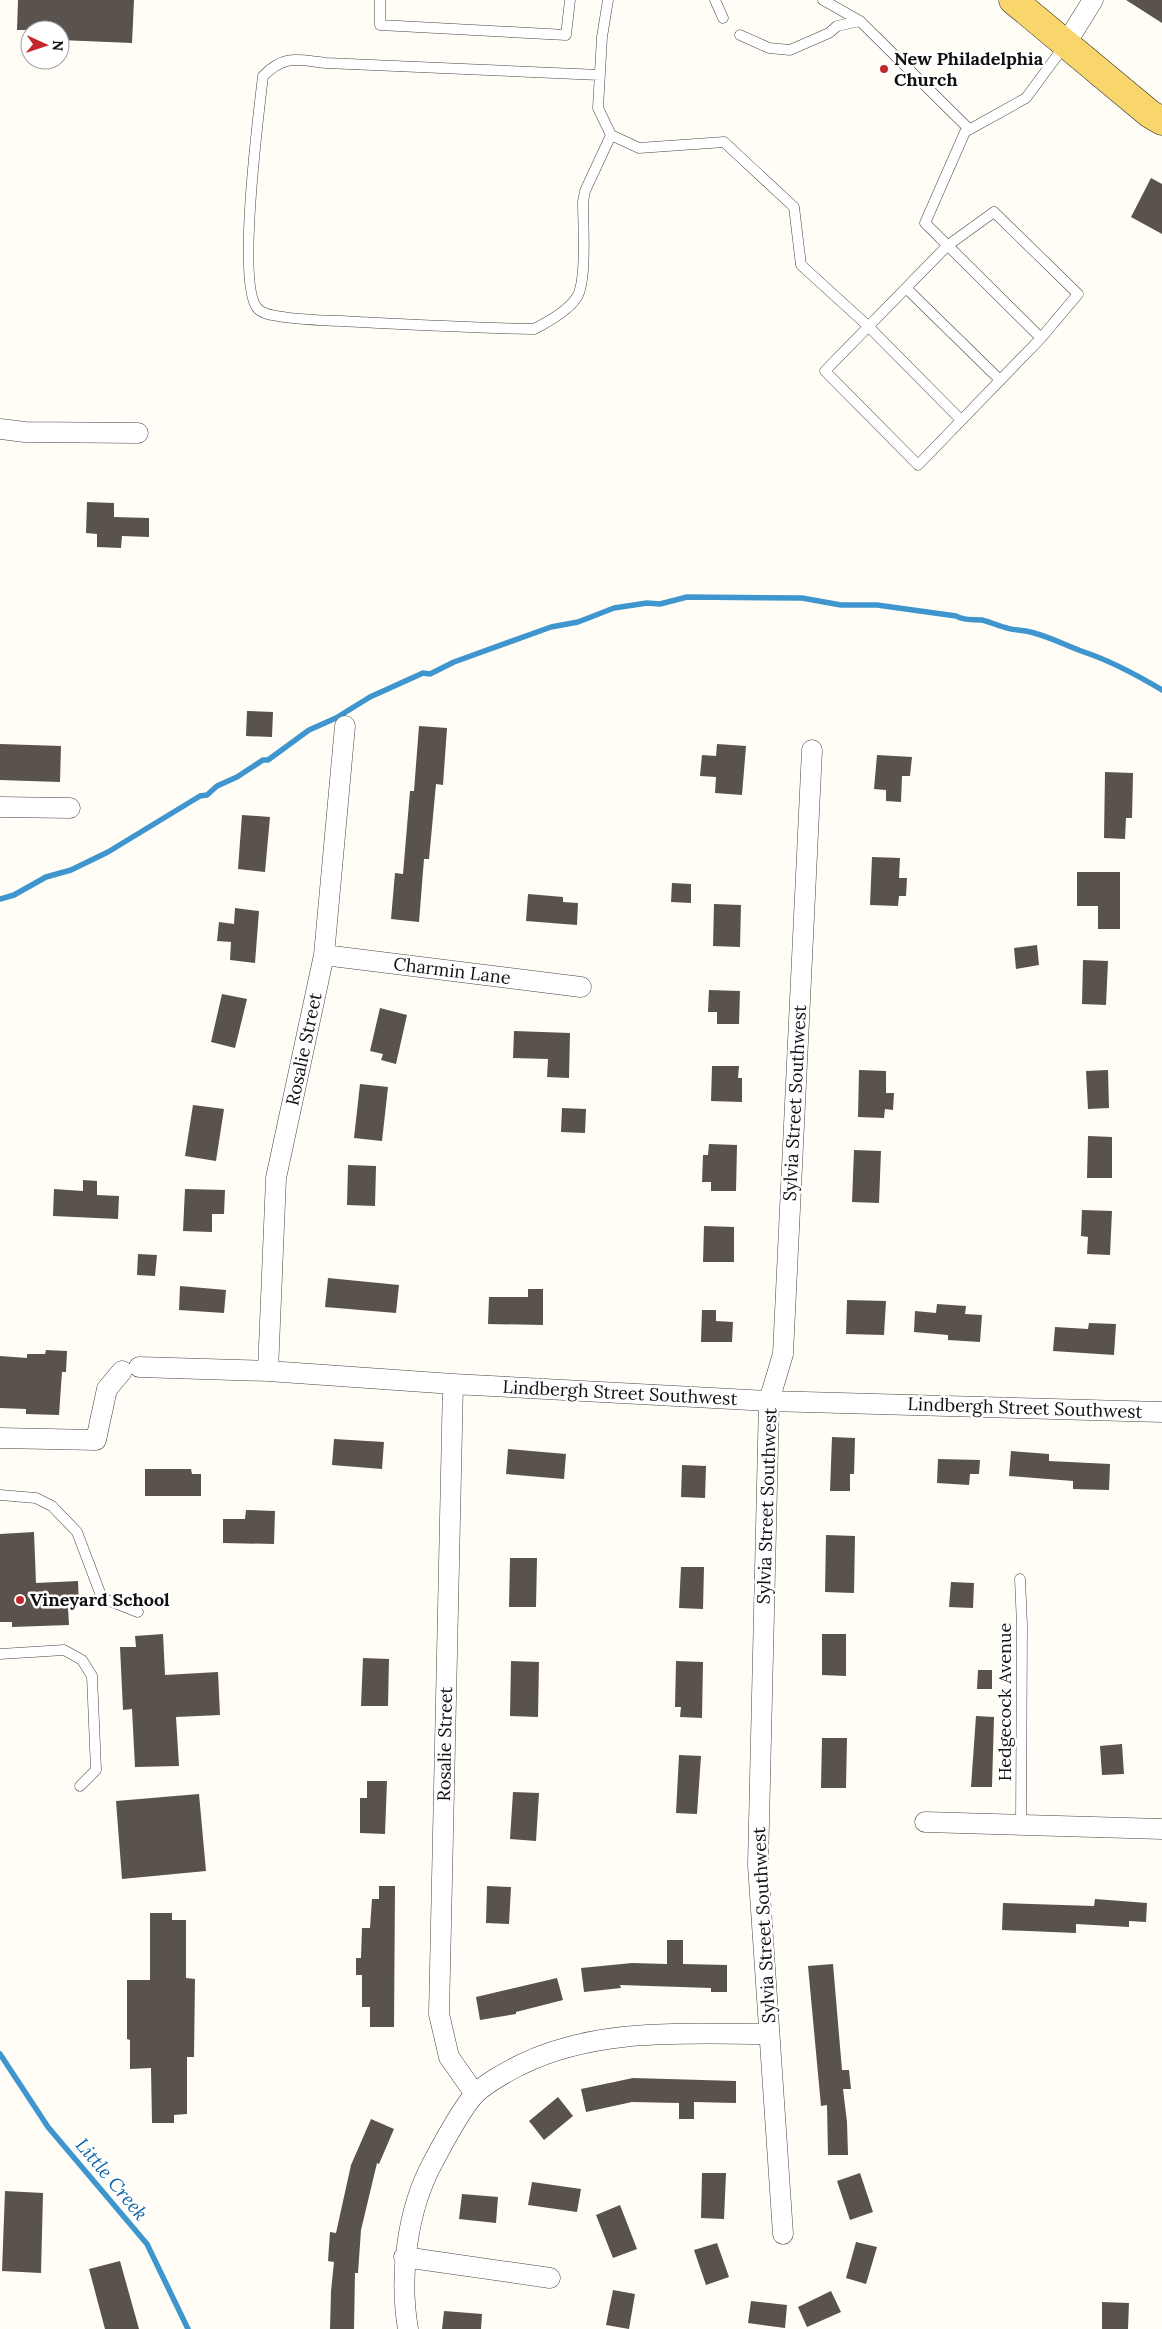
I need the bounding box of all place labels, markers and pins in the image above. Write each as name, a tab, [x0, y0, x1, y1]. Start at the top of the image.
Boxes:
place label: New Philadelphia Church	[894, 47, 1044, 91]
marker: New Philadelphia Church	[878, 63, 890, 75]
place label: Vineyard School	[30, 1588, 170, 1611]
marker: Vineyard School	[14, 1594, 26, 1606]

